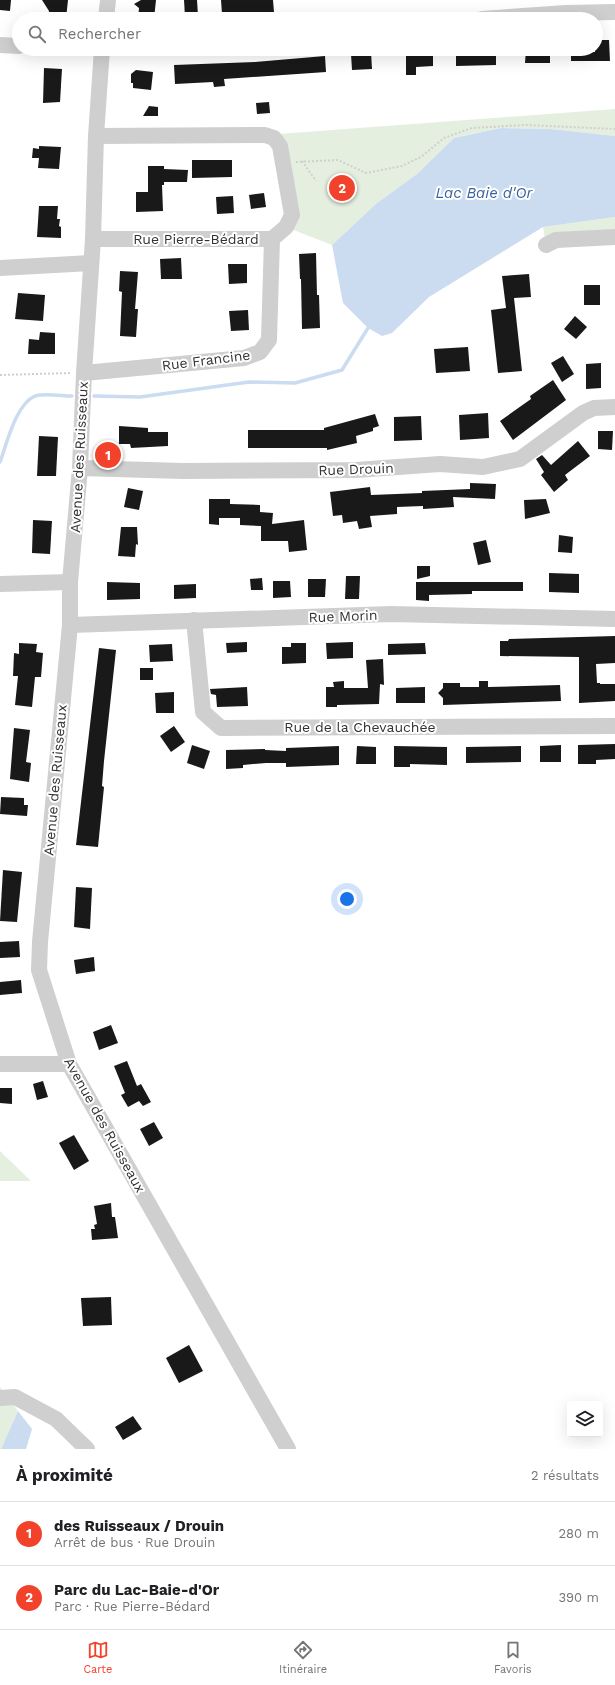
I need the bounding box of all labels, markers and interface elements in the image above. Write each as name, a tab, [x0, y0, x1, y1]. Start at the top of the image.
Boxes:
search box	[12, 12, 603, 56]
icon: search	[26, 23, 48, 45]
text: Rechercher	[58, 25, 141, 43]
pin: 2	[329, 173, 355, 203]
water label: Lac Baie d'Or	[436, 184, 534, 202]
street label: Rue Pierre-Bédard	[133, 231, 259, 247]
street label: Rue Francine	[161, 347, 251, 373]
street label: Avenue des Ruisseaux	[67, 381, 91, 533]
pin: 1	[95, 440, 121, 470]
street label: Rue Drouin	[318, 460, 394, 478]
street label: Rue Morin	[308, 607, 378, 625]
street label: Avenue des Ruisseaux	[40, 704, 70, 856]
street label: Rue de la Chevauchée	[284, 719, 436, 735]
your location	[337, 889, 357, 909]
street label: Avenue des Ruisseaux	[61, 1055, 149, 1195]
map controls	[567, 1401, 603, 1437]
button: layers	[567, 1401, 603, 1437]
text: À proximité	[16, 1465, 113, 1485]
text: 2 résultats	[531, 1468, 599, 1483]
text: des Ruisseaux / Drouin	[54, 1517, 224, 1535]
text: 1	[26, 1526, 32, 1541]
text: 280 m	[559, 1526, 599, 1541]
text: Arrêt de bus · Rue Drouin	[54, 1535, 215, 1550]
text: Parc du Lac-Baie-d'Or	[54, 1581, 219, 1599]
text: 2	[25, 1590, 33, 1605]
text: 390 m	[558, 1590, 599, 1605]
text: Parc · Rue Pierre-Bédard	[54, 1599, 210, 1614]
tab: Carte	[83, 1639, 112, 1676]
tab: Itinéraire	[279, 1639, 327, 1676]
tab: Favoris	[494, 1639, 532, 1676]

